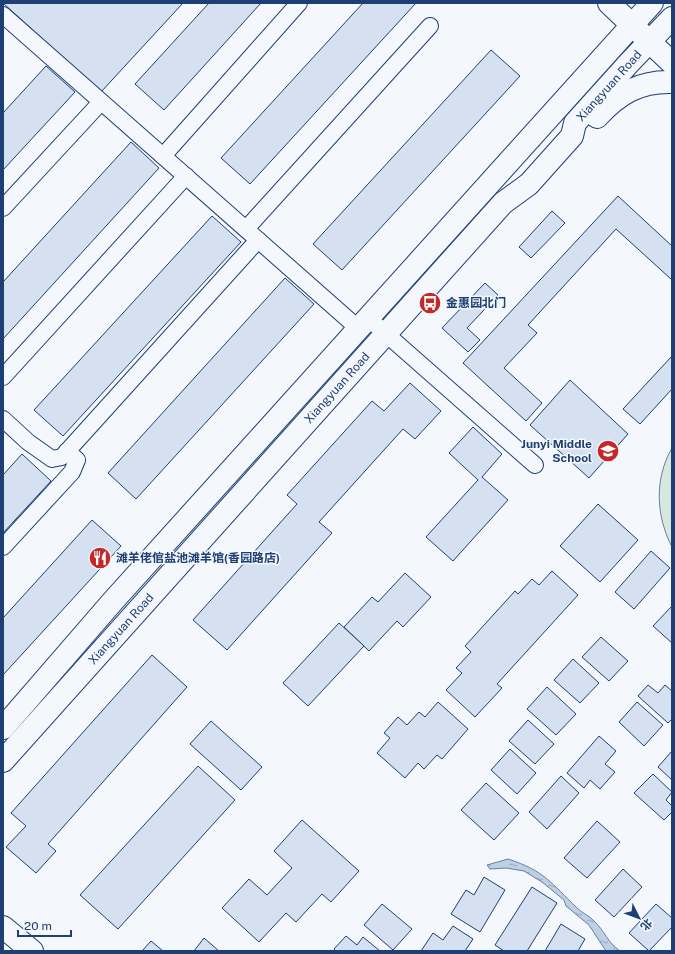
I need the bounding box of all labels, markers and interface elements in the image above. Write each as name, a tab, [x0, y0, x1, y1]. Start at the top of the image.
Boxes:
street label: Xiangyuan Road	[574, 48, 644, 124]
bus stop icon: 金惠园北门	[417, 290, 443, 316]
place label: 金惠园北门	[446, 296, 506, 310]
street label: Xiangyuan Road	[302, 350, 372, 426]
place label: Junyi Middle School	[521, 437, 592, 465]
school or university icon: Junyi Middle School	[595, 438, 621, 464]
restaurant icon: 滩羊佬倌盐池滩羊馆(香园路店)	[87, 545, 113, 571]
place label: 滩羊佬倌盐池滩羊馆(香园路店)	[116, 551, 280, 565]
street label: Xiangyuan Road	[86, 591, 156, 667]
north arrow	[619, 898, 659, 938]
scale bar	[18, 912, 71, 938]
text: 北	[638, 917, 655, 933]
text: 20 m	[24, 919, 52, 933]

